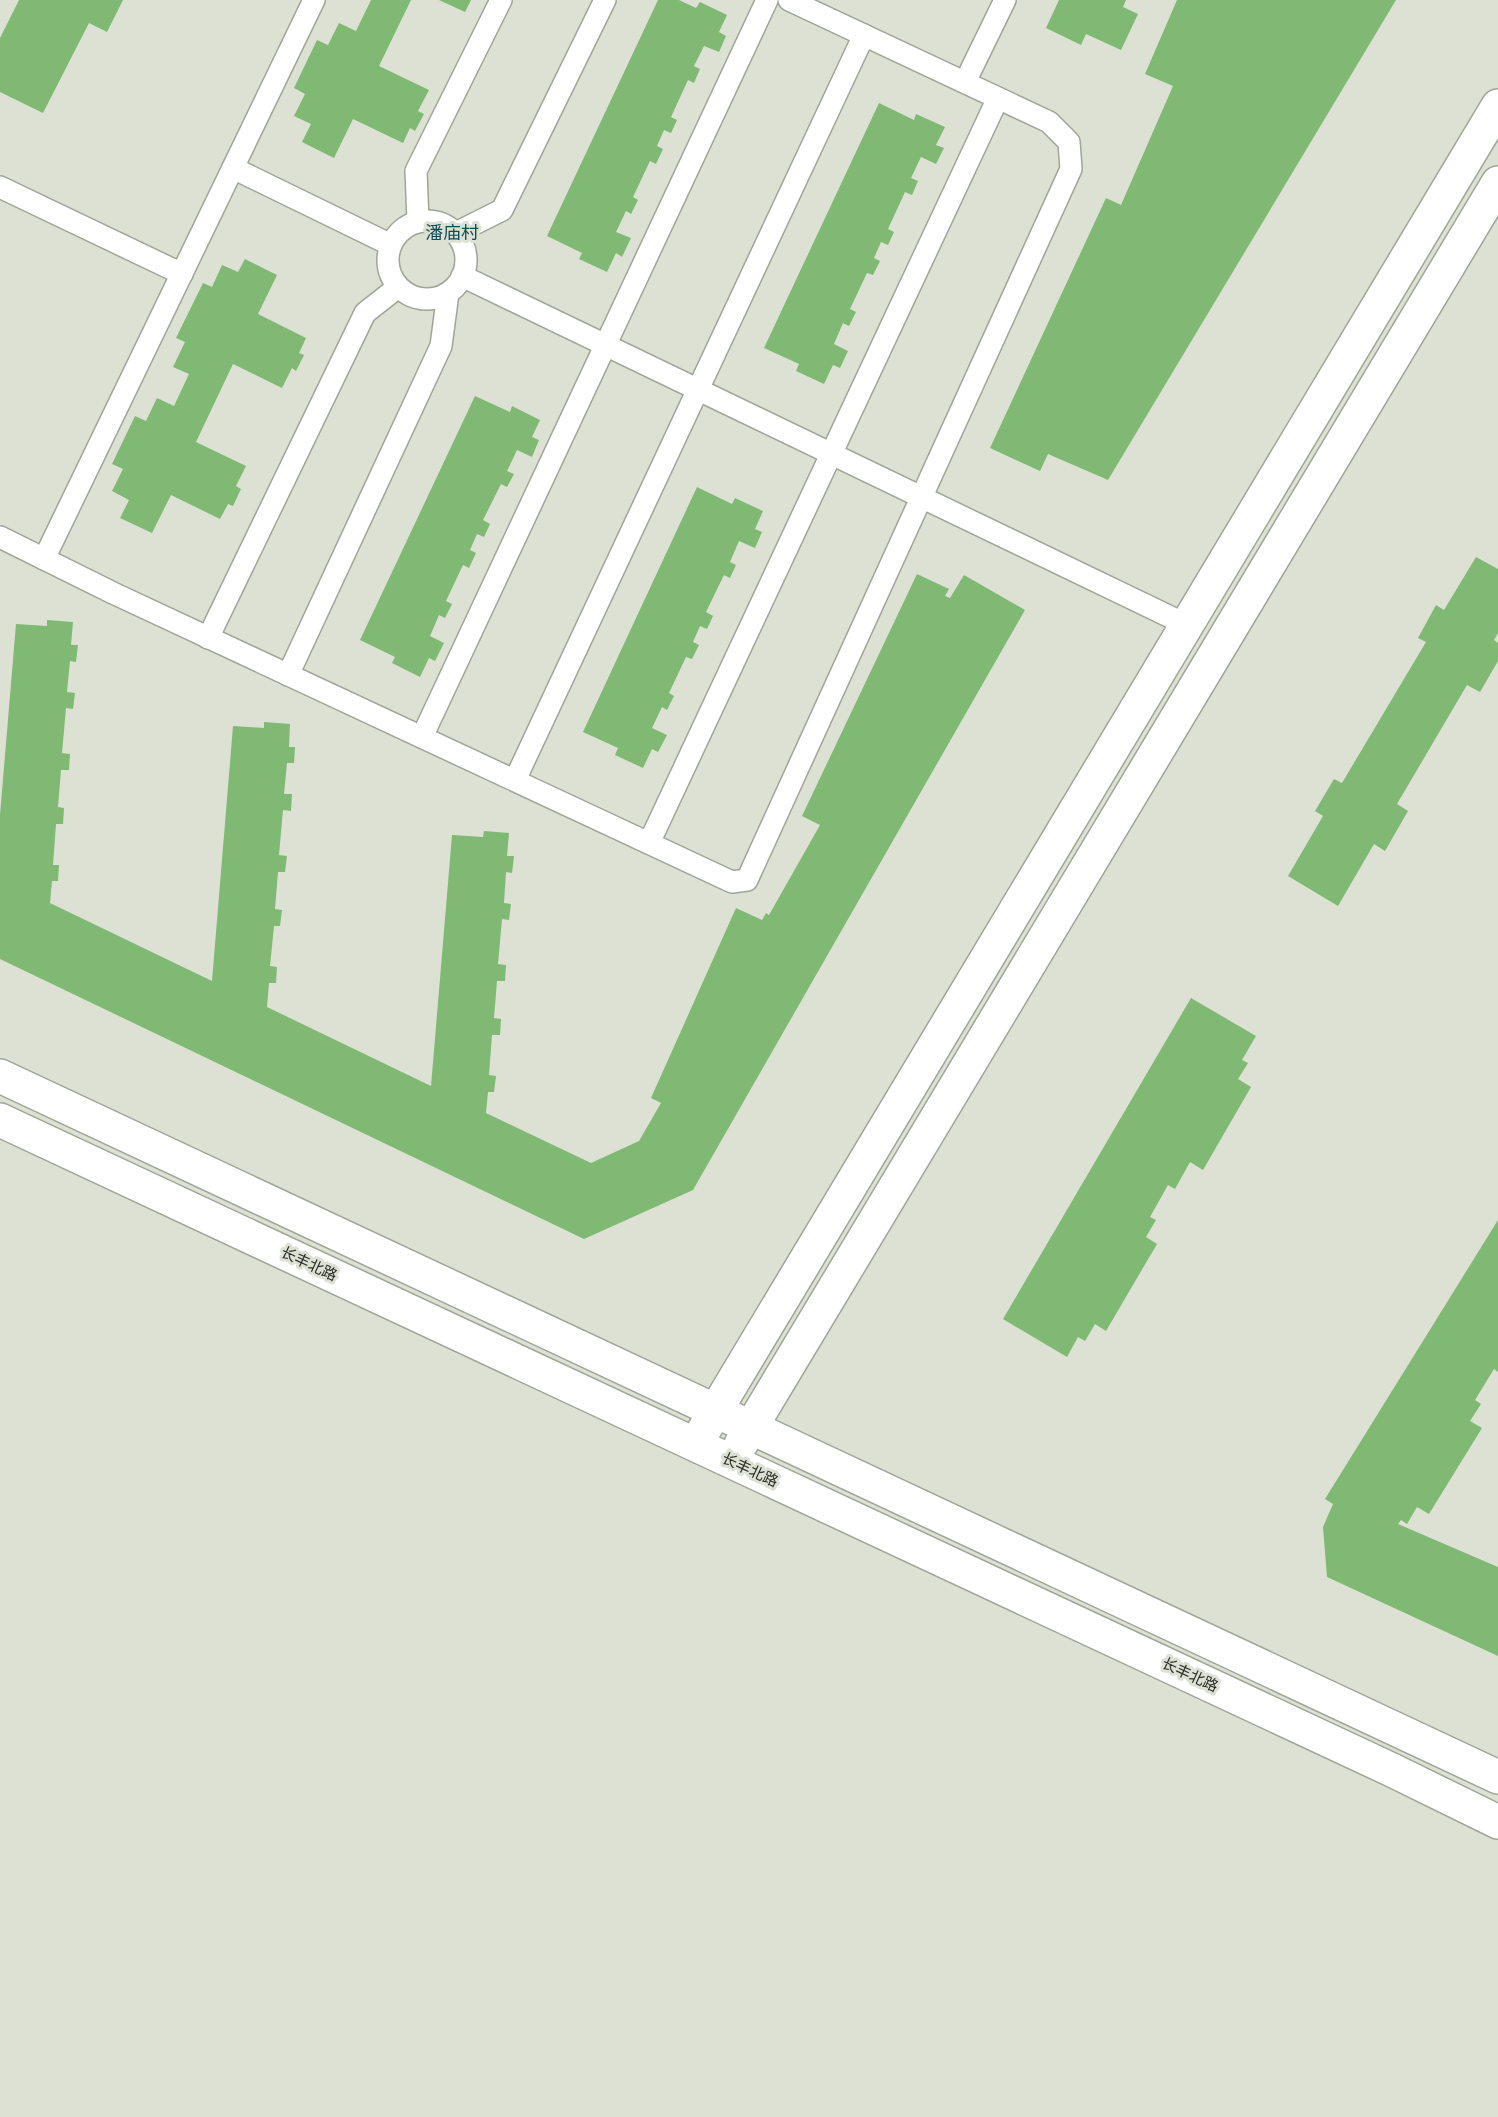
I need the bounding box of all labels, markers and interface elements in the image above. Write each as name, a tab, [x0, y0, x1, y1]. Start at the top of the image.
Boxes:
district label: 潘庙村	[425, 221, 479, 245]
street label: 长丰北路	[278, 1242, 340, 1286]
street label: 长丰北路	[719, 1448, 781, 1492]
street label: 长丰北路	[1159, 1653, 1221, 1697]

